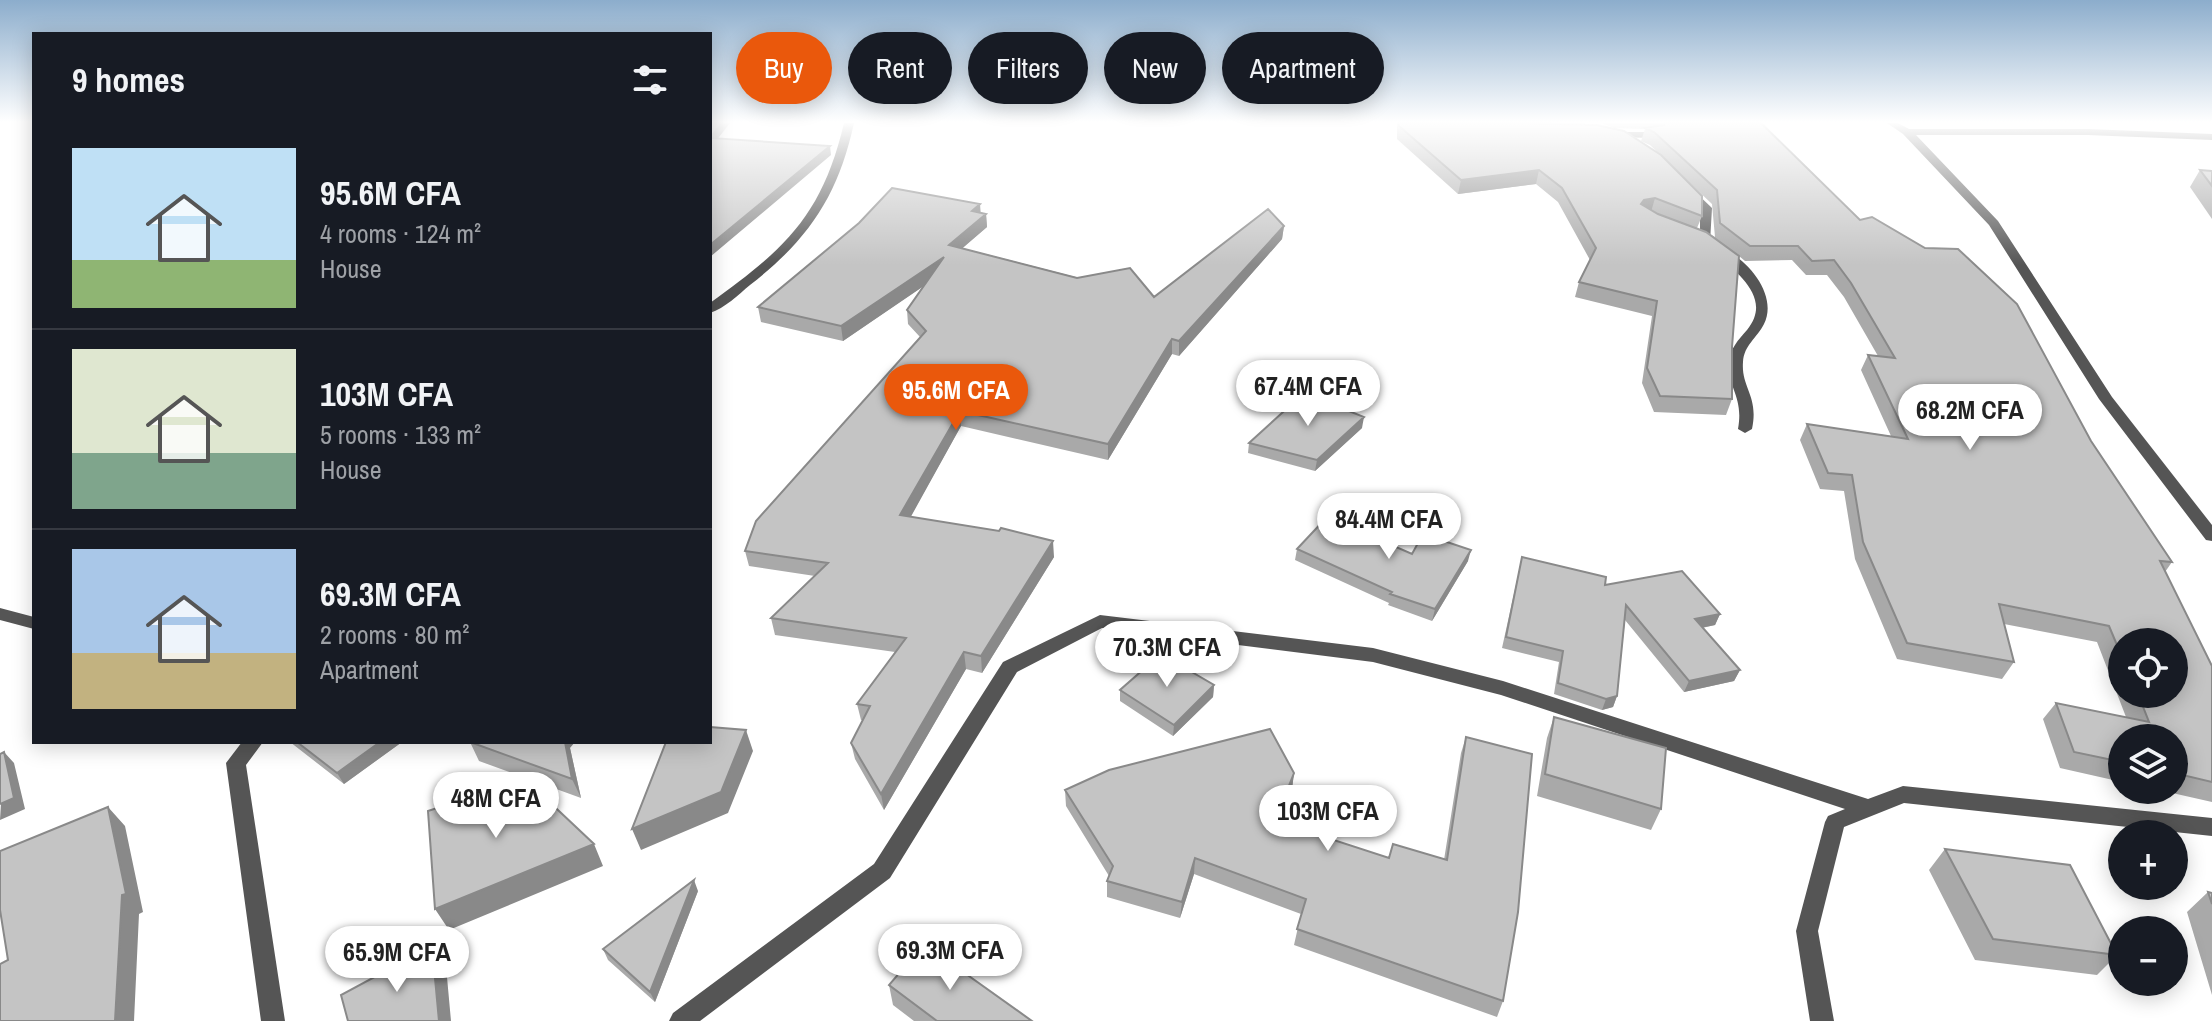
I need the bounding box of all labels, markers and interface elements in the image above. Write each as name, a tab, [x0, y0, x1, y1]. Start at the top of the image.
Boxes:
chip: Buy	[736, 32, 832, 104]
chip: Rent	[848, 32, 952, 104]
chip: Filters	[968, 32, 1088, 104]
chip: New	[1104, 32, 1206, 104]
chip: Apartment	[1222, 32, 1384, 104]
text: 9 homes	[72, 57, 185, 103]
icon: filters	[628, 58, 672, 102]
text: 95.6M CFA	[320, 170, 461, 216]
icon: home	[136, 180, 232, 276]
text: 4 rooms · 124 m²	[320, 216, 481, 251]
text: House	[320, 251, 382, 286]
pin: 67.4M CFA	[1216, 360, 1400, 428]
pin: 95.6M CFA	[864, 364, 1048, 432]
text: 67.4M CFA	[1254, 368, 1362, 403]
text: 103M CFA	[320, 371, 453, 417]
text: 95.6M CFA	[902, 372, 1010, 407]
icon: home	[136, 381, 232, 477]
pin: 68.2M CFA	[1878, 384, 2062, 452]
text: 68.2M CFA	[1916, 392, 2024, 427]
text: 5 rooms · 133 m²	[320, 417, 481, 452]
text: House	[320, 452, 382, 487]
pin: 84.4M CFA	[1297, 493, 1481, 561]
text: 84.4M CFA	[1335, 501, 1443, 536]
text: 69.3M CFA	[320, 571, 461, 617]
icon: home	[136, 581, 232, 677]
text: 2 rooms · 80 m²	[320, 617, 469, 652]
pin: 70.3M CFA	[1075, 621, 1259, 689]
map controls	[2108, 628, 2188, 996]
button: locate	[2108, 628, 2188, 708]
text: 70.3M CFA	[1113, 629, 1221, 664]
text: Apartment	[320, 652, 418, 687]
button: layers	[2108, 724, 2188, 804]
pin: 48M CFA	[422, 772, 570, 840]
text: 48M CFA	[451, 780, 541, 815]
pin: 103M CFA	[1245, 785, 1411, 853]
text: 103M CFA	[1277, 793, 1379, 828]
button: +	[2108, 820, 2188, 900]
button: −	[2108, 916, 2188, 996]
pin: 69.3M CFA	[858, 924, 1042, 992]
pin: 65.9M CFA	[305, 926, 489, 994]
text: 69.3M CFA	[896, 932, 1004, 967]
text: 65.9M CFA	[343, 934, 451, 969]

